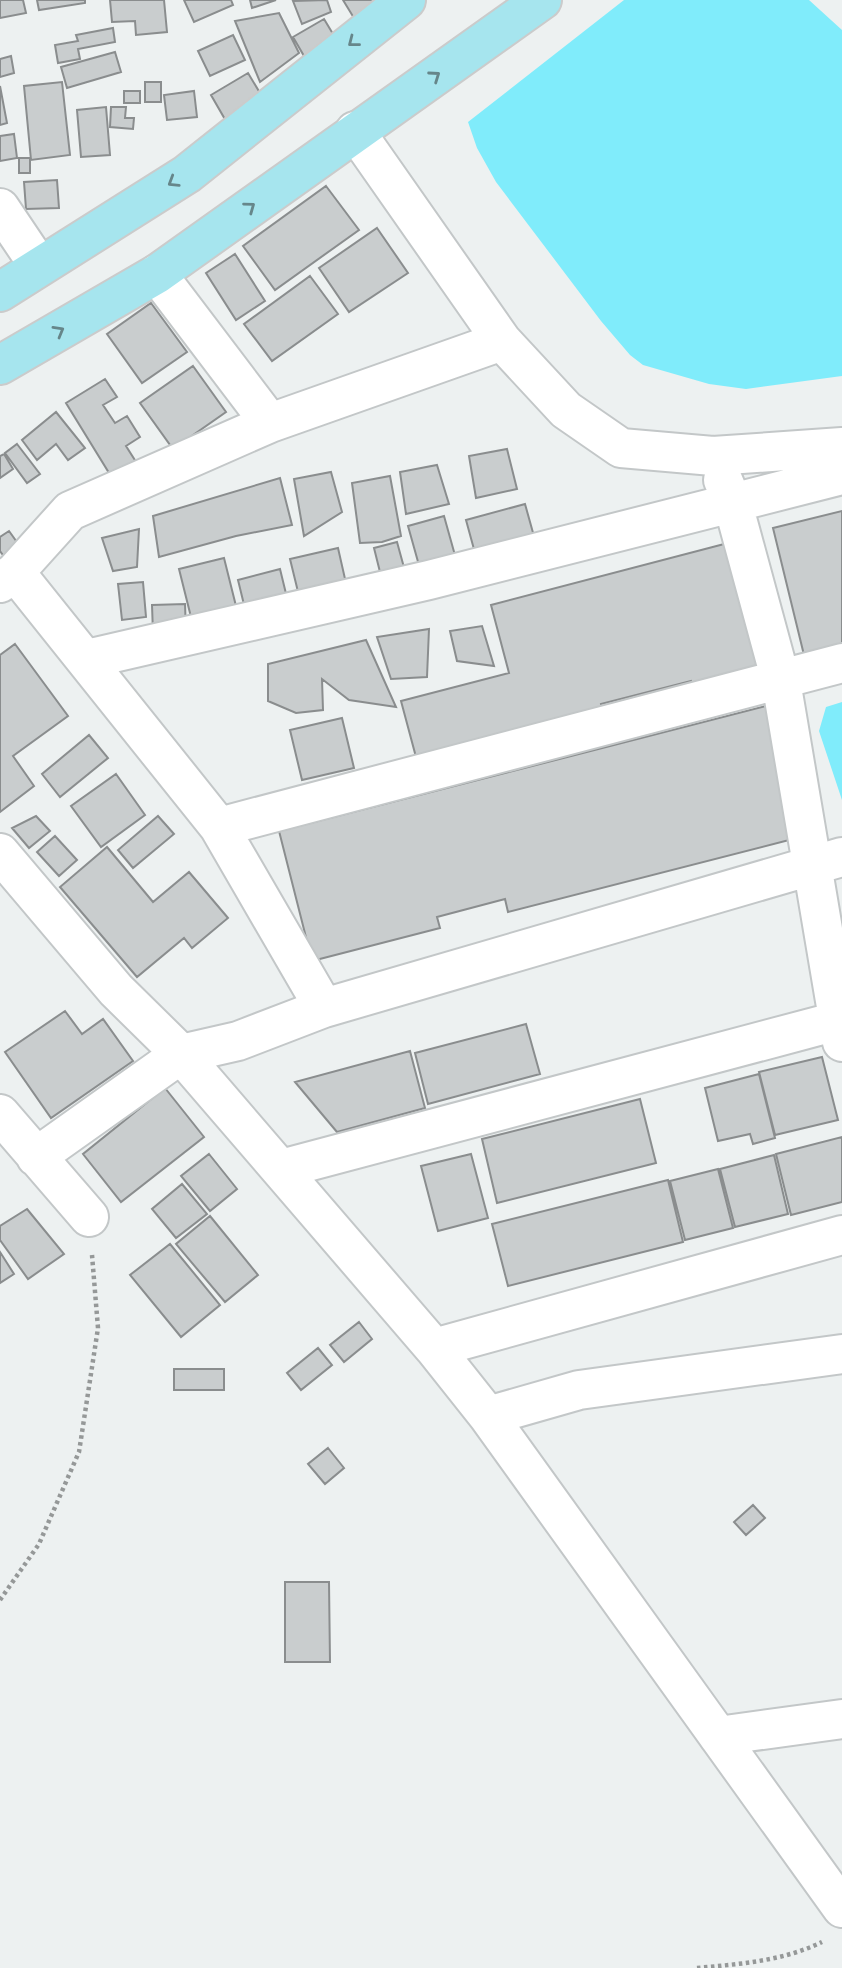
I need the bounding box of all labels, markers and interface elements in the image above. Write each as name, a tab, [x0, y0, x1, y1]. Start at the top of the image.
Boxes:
one-way arrow	[348, 34, 360, 47]
one-way arrow	[427, 72, 440, 84]
one-way arrow	[168, 174, 181, 187]
one-way arrow	[242, 203, 255, 215]
one-way arrow	[52, 326, 64, 339]

